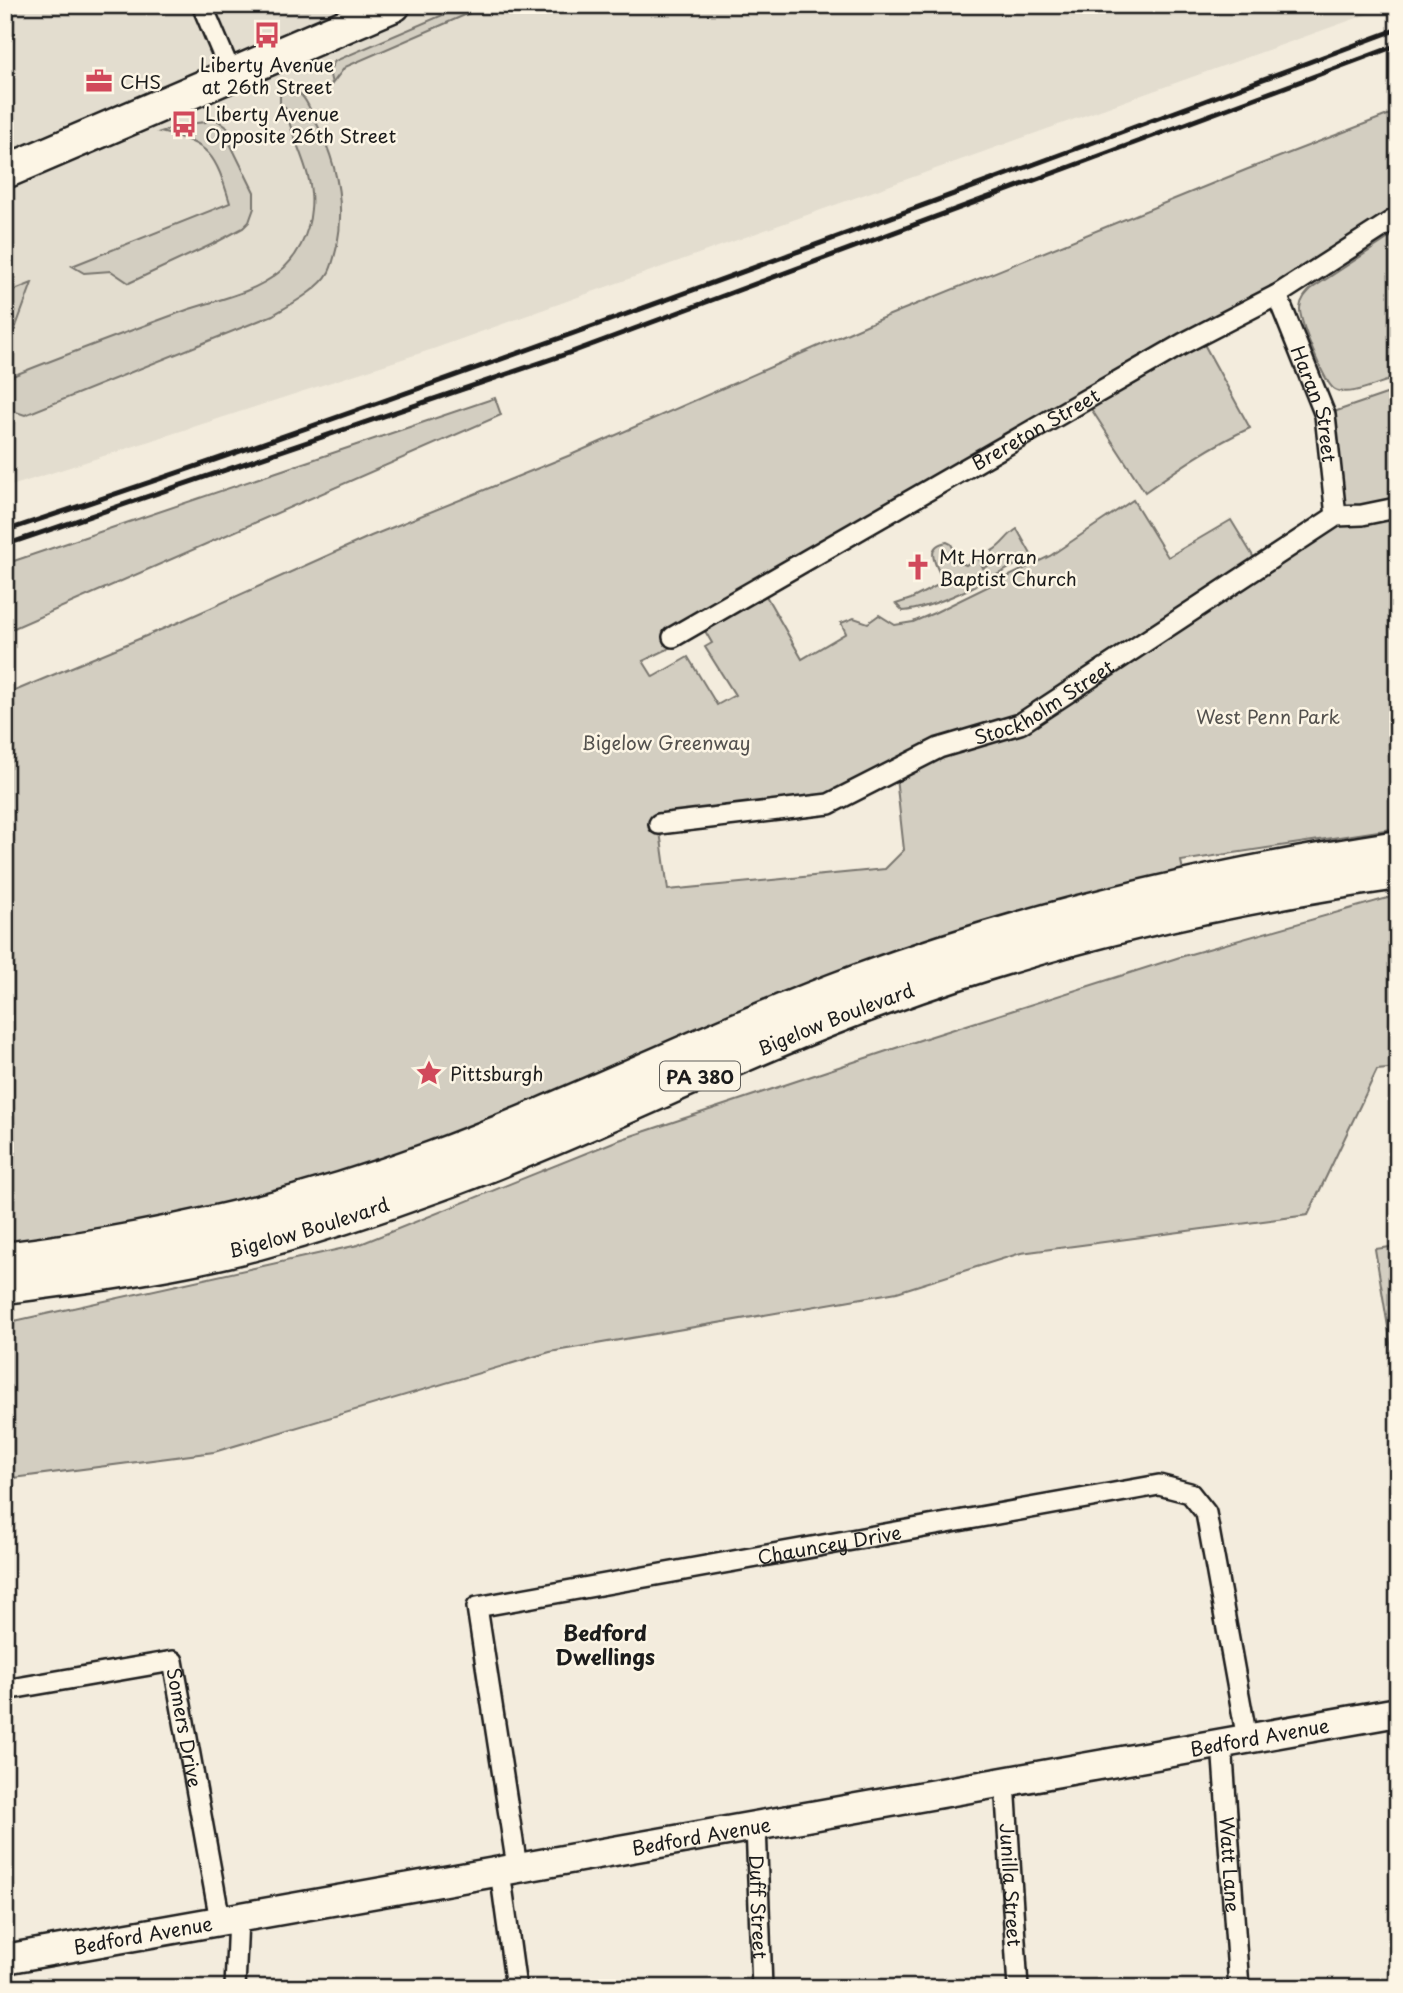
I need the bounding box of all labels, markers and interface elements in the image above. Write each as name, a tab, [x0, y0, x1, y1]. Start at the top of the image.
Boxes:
bus stop icon: Liberty Avenue at 26th Street	[252, 20, 282, 50]
place label: Liberty Avenue at 26th Street	[200, 50, 334, 100]
office icon: CHS	[84, 66, 114, 96]
place label: CHS	[120, 67, 161, 95]
place label: Liberty Avenue Opposite 26th Street	[205, 99, 396, 149]
bus stop icon: Liberty Avenue Opposite 26th Street	[169, 109, 199, 139]
street label: Haran Street	[1285, 341, 1344, 464]
street label: Brereton Street	[966, 381, 1105, 476]
place label: Mt Horran Baptist Church	[939, 542, 1077, 592]
church icon: Mt Horran Baptist Church	[903, 552, 933, 582]
street label: Stockholm Street	[970, 652, 1119, 751]
park label: West Penn Park	[1196, 702, 1340, 730]
park label: Bigelow Greenway	[582, 728, 750, 756]
street label: Bigelow Boulevard	[753, 975, 918, 1062]
place icon: Pittsburgh	[414, 1058, 444, 1088]
place label: Pittsburgh	[450, 1059, 544, 1087]
road number: PA 380	[660, 1062, 740, 1091]
street label: Bigelow Boulevard	[225, 1189, 393, 1264]
street label: Chauncey Drive	[755, 1517, 904, 1571]
district label: Bedford Dwellings	[555, 1616, 655, 1672]
street label: Somers Drive	[160, 1665, 210, 1789]
street label: Bedford Avenue	[1188, 1710, 1331, 1763]
street label: Bedford Avenue	[629, 1809, 773, 1862]
street label: Watt Lane	[1213, 1816, 1248, 1914]
street label: Junilla Street	[994, 1822, 1029, 1948]
street label: Duff Street	[743, 1854, 775, 1960]
street label: Bedford Avenue	[71, 1908, 215, 1961]

